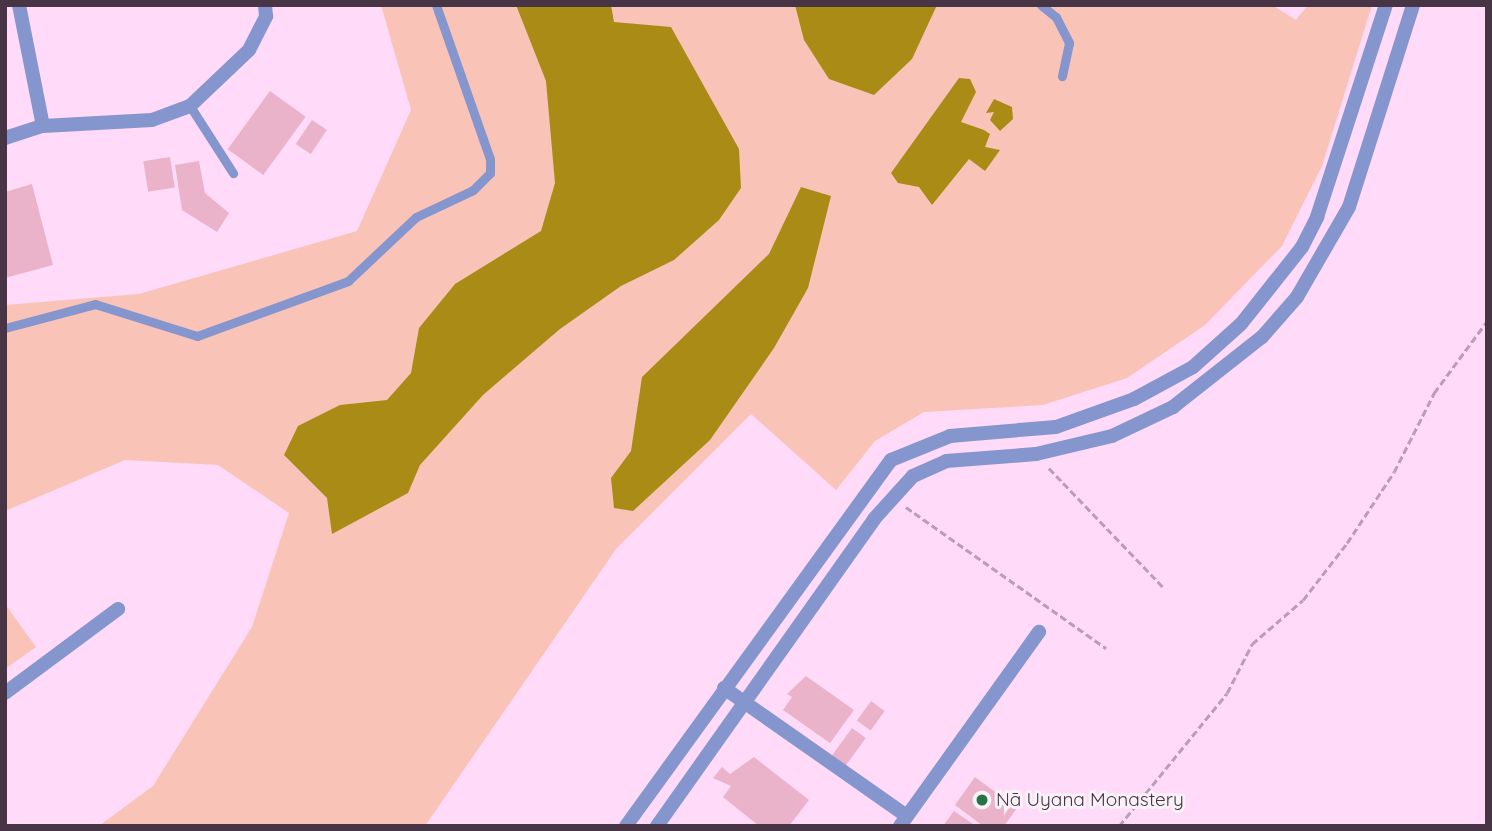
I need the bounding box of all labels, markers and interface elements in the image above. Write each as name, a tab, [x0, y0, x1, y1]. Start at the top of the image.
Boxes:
place label: Nā Uyana Monastery	[996, 789, 1184, 811]
marker: Nā Uyana Monastery	[974, 792, 990, 808]

